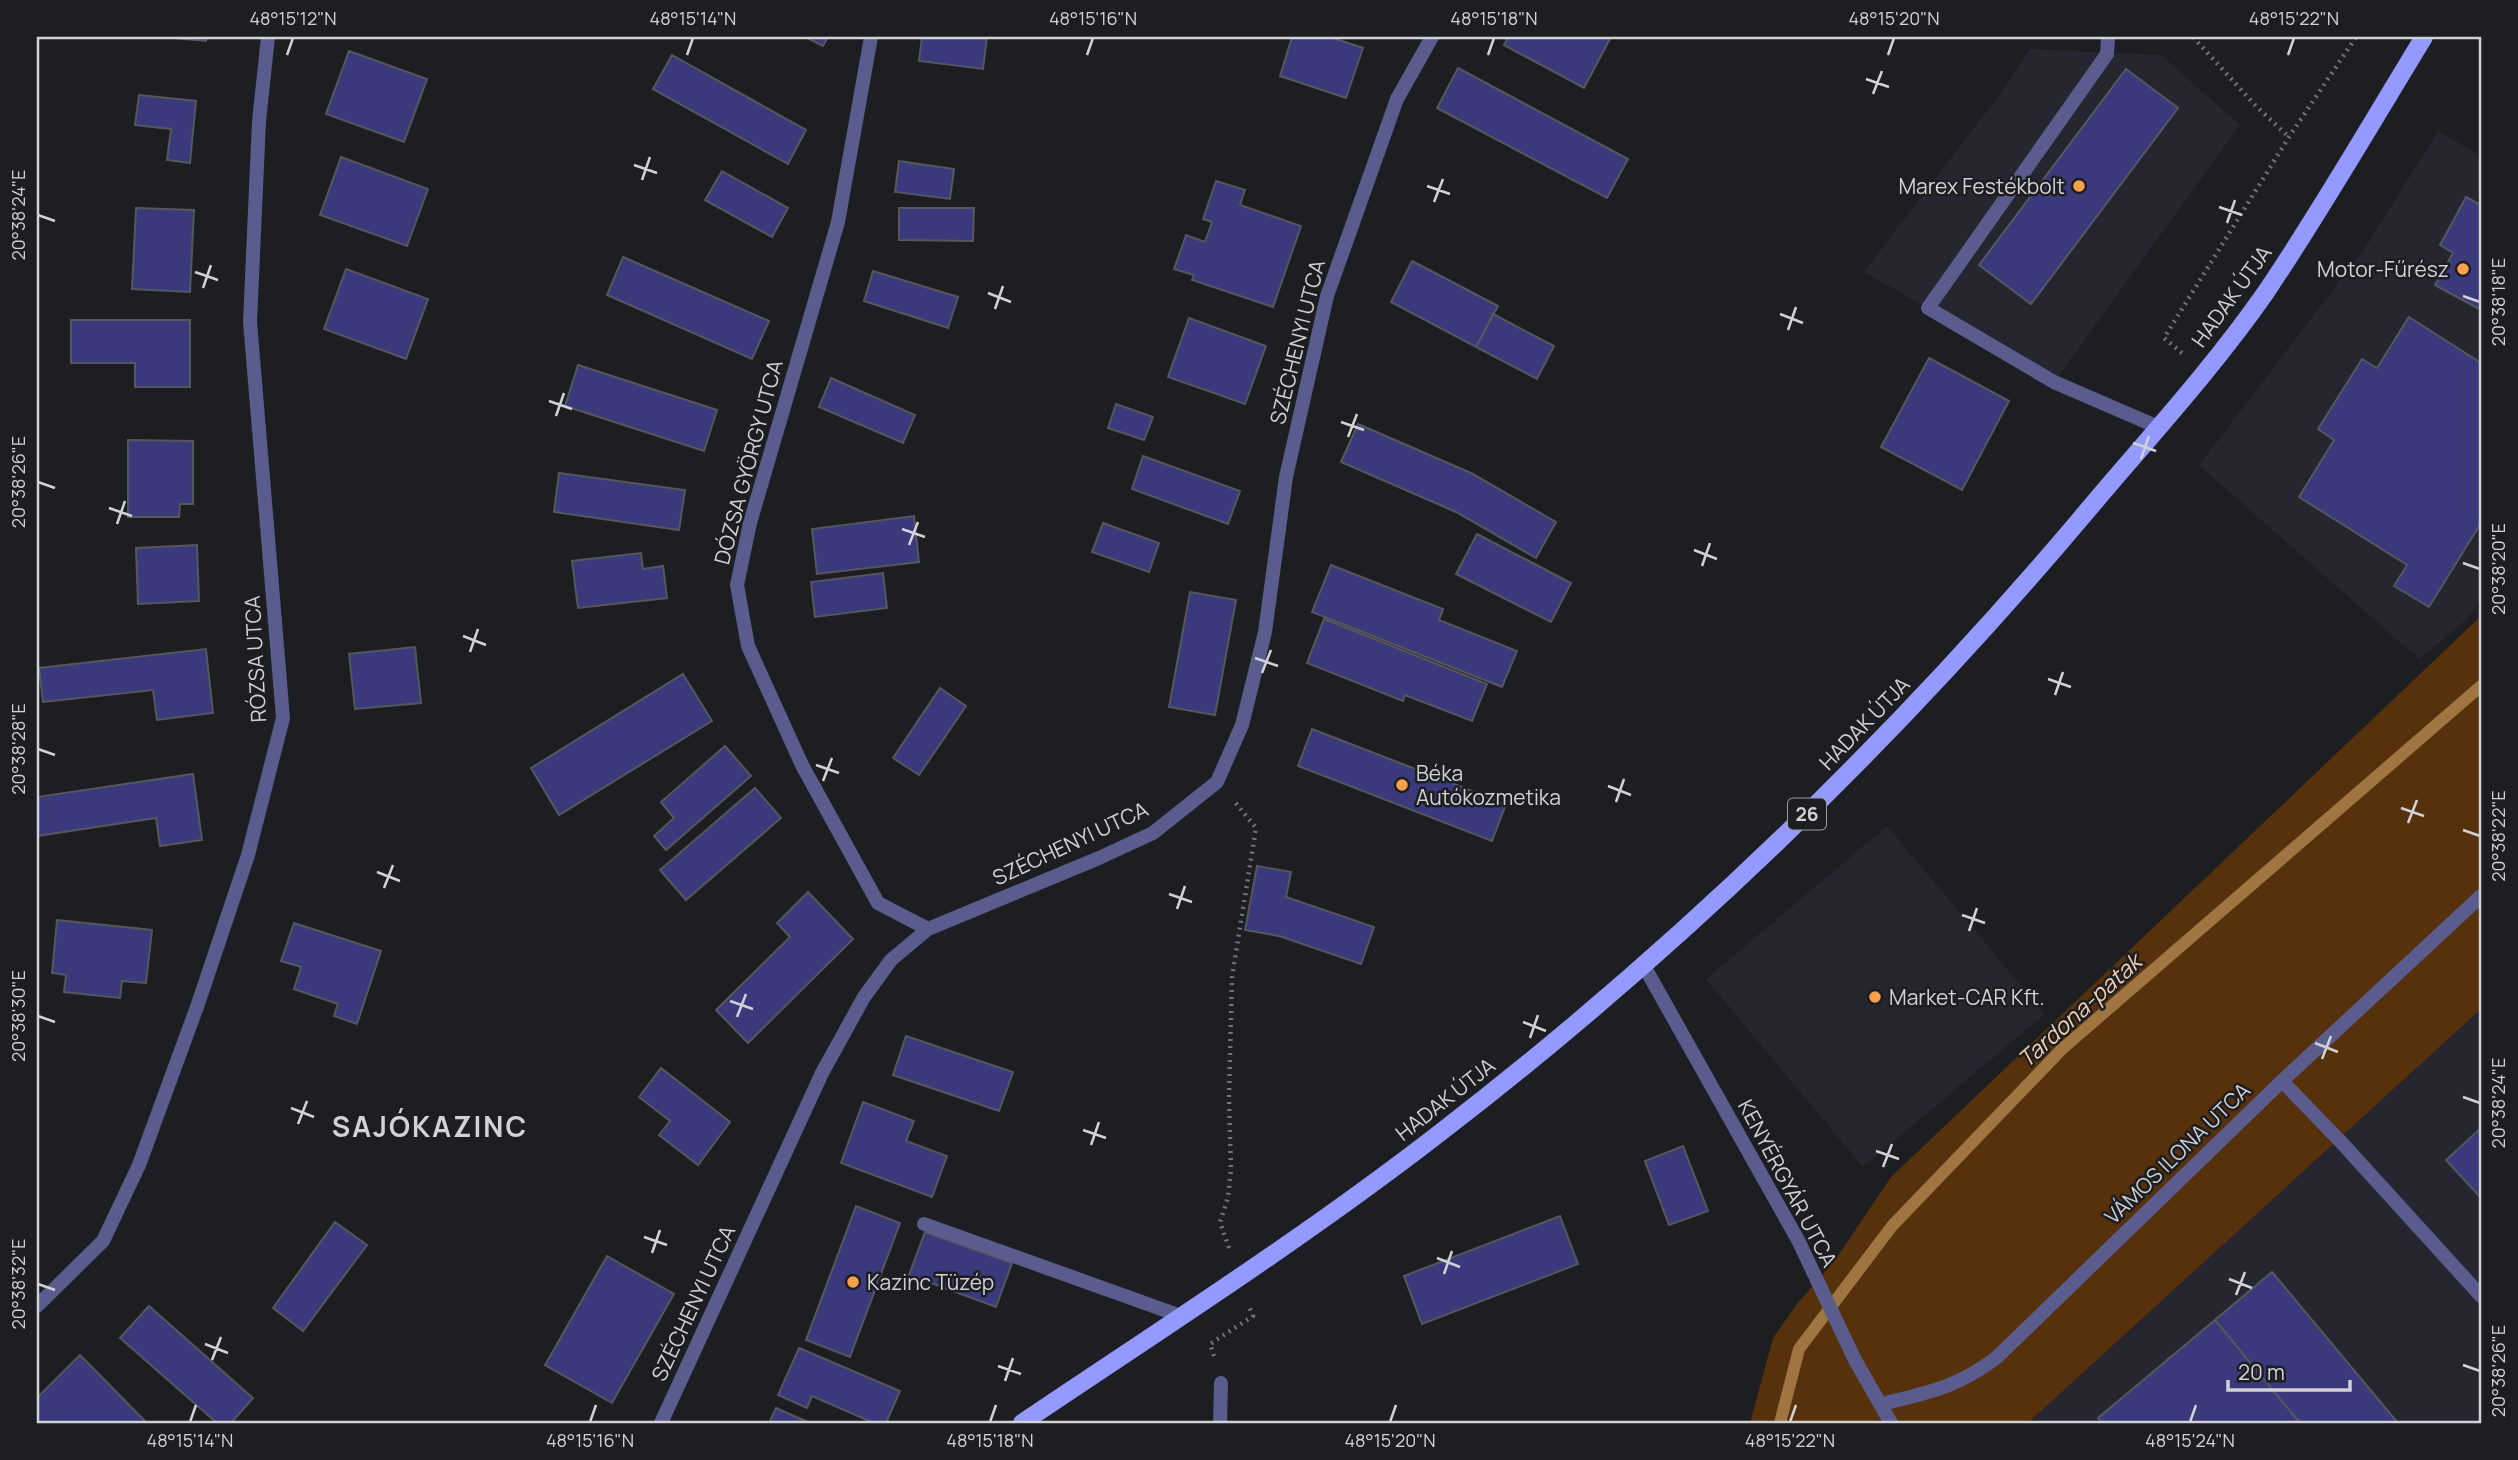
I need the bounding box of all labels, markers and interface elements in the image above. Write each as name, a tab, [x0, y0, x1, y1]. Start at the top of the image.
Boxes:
text: 48°15'12"N	[249, 6, 337, 30]
text: 48°15'14"N	[650, 6, 736, 30]
text: 48°15'16"N	[1049, 6, 1137, 30]
text: 48°15'18"N	[1450, 6, 1538, 30]
text: 48°15'20"N	[1848, 6, 1940, 30]
text: 48°15'22"N	[2249, 6, 2339, 30]
text: 20°38'24"E	[6, 170, 30, 260]
place label: Marex Festékbolt	[1898, 172, 2065, 200]
marker: Marex Festékbolt	[2071, 178, 2087, 194]
street label: HADAK ÚTJA	[2185, 240, 2277, 352]
place label: Motor-Fűrész	[2317, 255, 2449, 283]
street label: SZÉCHENYI UTCA	[1263, 257, 1331, 427]
text: 20°38'18"E	[2486, 258, 2510, 346]
marker: Motor-Fűrész	[2455, 261, 2471, 277]
street label: DÓZSA GYÖRGY UTCA	[707, 357, 789, 567]
text: 20°38'26"E	[6, 436, 30, 528]
text: 20°38'20"E	[2486, 523, 2510, 615]
street label: RÓZSA UTCA	[238, 595, 272, 723]
street label: HADAK ÚTJA	[1813, 670, 1915, 776]
text: 20°38'28"E	[6, 703, 30, 795]
place label: Béka Autókozmetika	[1416, 759, 1561, 811]
marker: Béka Autókozmetika	[1394, 777, 1410, 793]
text: 20°38'22"E	[2486, 790, 2510, 882]
street label: SZÉCHENYI UTCA	[988, 795, 1152, 891]
road number: 26	[1788, 799, 1826, 830]
water label: Tardona-patak	[2010, 943, 2150, 1074]
text: 20°38'30"E	[6, 970, 30, 1062]
place label: Market-CAR Kft.	[1889, 983, 2045, 1011]
marker: Market-CAR Kft.	[1867, 989, 1883, 1005]
street label: HADAK ÚTJA	[1389, 1051, 1501, 1147]
text: 20°38'24"E	[2486, 1058, 2510, 1148]
street label: VÁMOS ILONA UTCA	[2098, 1076, 2256, 1230]
street label: KENYÉRGYÁR UTCA	[1732, 1094, 1844, 1272]
district label: SAJÓKAZINC	[332, 1107, 528, 1145]
street label: SZÉCHENYI UTCA	[645, 1221, 741, 1385]
text: 20°38'32"E	[6, 1238, 30, 1330]
place label: Kazinc Tüzép	[867, 1268, 994, 1296]
marker: Kazinc Tüzép	[845, 1274, 861, 1290]
text: 20°38'26"E	[2486, 1325, 2510, 1417]
scale bar	[2228, 1348, 2350, 1392]
text: 20 m	[2238, 1358, 2285, 1386]
text: 48°15'14"N	[147, 1428, 233, 1452]
text: 48°15'16"N	[546, 1428, 634, 1452]
text: 48°15'18"N	[946, 1428, 1034, 1452]
text: 48°15'20"N	[1344, 1428, 1436, 1452]
text: 48°15'22"N	[1745, 1428, 1835, 1452]
text: 48°15'24"N	[2145, 1428, 2235, 1452]

